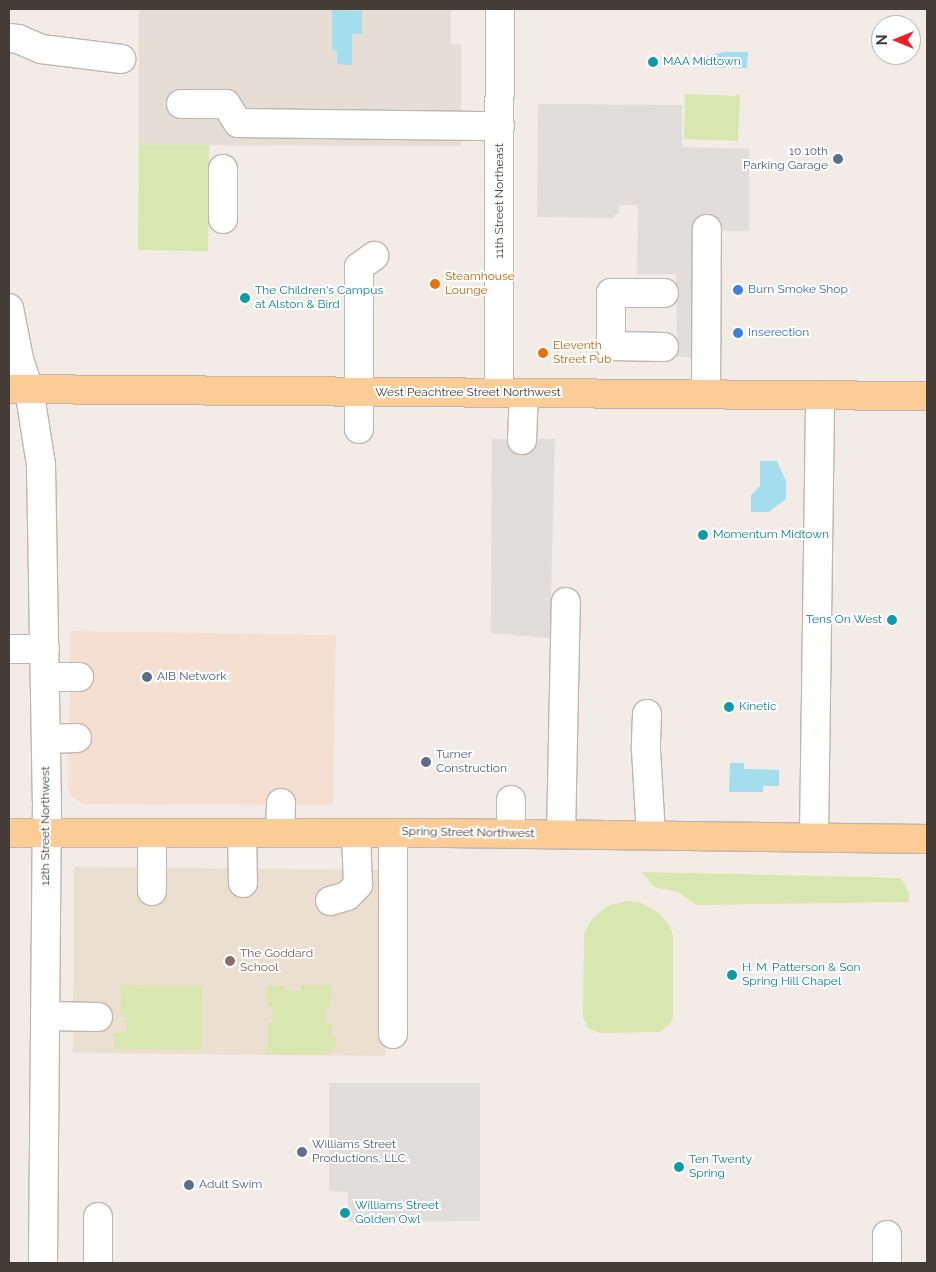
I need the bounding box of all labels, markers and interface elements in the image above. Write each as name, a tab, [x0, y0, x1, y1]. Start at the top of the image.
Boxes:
north arrow	[871, 15, 921, 65]
text: N	[874, 35, 890, 45]
place label: MAA Midtown	[663, 55, 741, 69]
marker: MAA Midtown	[647, 56, 659, 68]
street label: 11th Street Northeast	[493, 143, 507, 259]
place label: 10 10th Parking Garage	[743, 145, 828, 173]
marker: 10 10th Parking Garage	[832, 153, 844, 165]
place label: Steamhouse Lounge	[445, 270, 515, 298]
marker: Steamhouse Lounge	[429, 278, 441, 290]
place label: Burn Smoke Shop	[748, 283, 848, 297]
place label: The Children's Campus at Alston & Bird	[255, 284, 383, 312]
marker: Burn Smoke Shop	[732, 284, 744, 296]
marker: The Children's Campus at Alston & Bird	[239, 292, 251, 304]
place label: Inserection	[748, 326, 809, 340]
marker: Inserection	[732, 327, 744, 339]
place label: Eleventh Street Pub	[553, 339, 611, 367]
marker: Eleventh Street Pub	[537, 347, 549, 359]
street label: West Peachtree Street Northwest	[375, 386, 561, 400]
place label: Momentum Midtown	[713, 528, 829, 542]
marker: Momentum Midtown	[697, 529, 709, 541]
place label: Tens On West	[805, 613, 882, 627]
marker: Tens On West	[886, 614, 898, 626]
place label: AIB Network	[157, 670, 227, 684]
marker: AIB Network	[141, 671, 153, 683]
place label: Kinetic	[739, 700, 777, 714]
marker: Kinetic	[723, 701, 735, 713]
place label: Turner Construction	[436, 748, 507, 776]
marker: Turner Construction	[420, 756, 432, 768]
street label: 12th Street Northwest	[39, 766, 53, 886]
street label: Spring Street Northwest	[401, 825, 535, 841]
place label: The Goddard School	[240, 947, 313, 975]
marker: The Goddard School	[224, 955, 236, 967]
place label: H. M. Patterson & Son Spring Hill Chapel	[742, 961, 861, 989]
marker: H. M. Patterson & Son Spring Hill Chapel	[726, 969, 738, 981]
place label: Williams Street Productions, LLC.	[312, 1138, 408, 1166]
marker: Williams Street Productions, LLC.	[296, 1146, 308, 1158]
place label: Ten Twenty Spring	[689, 1153, 752, 1181]
marker: Ten Twenty Spring	[673, 1161, 685, 1173]
place label: Adult Swim	[199, 1178, 262, 1192]
marker: Adult Swim	[183, 1179, 195, 1191]
place label: Williams Street Golden Owl	[355, 1199, 439, 1227]
marker: Williams Street Golden Owl	[339, 1207, 351, 1219]

